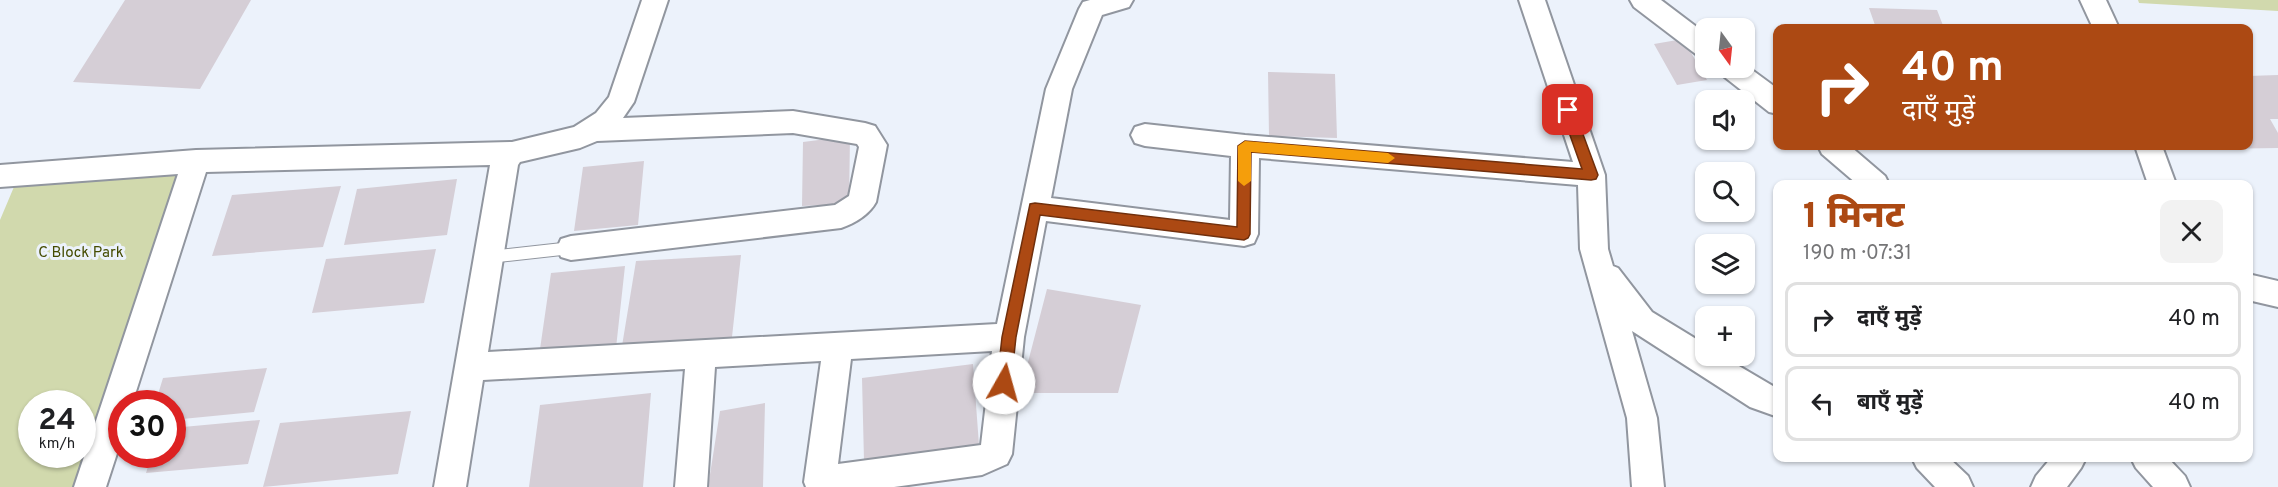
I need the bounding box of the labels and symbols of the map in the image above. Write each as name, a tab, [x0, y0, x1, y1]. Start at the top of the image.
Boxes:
north arrow	[1695, 18, 1755, 78]
pin	[1542, 84, 1593, 135]
park label: C Block Park	[38, 244, 124, 263]
position arrow	[972, 351, 1036, 415]
speed limit sign: 30	[108, 390, 186, 468]

